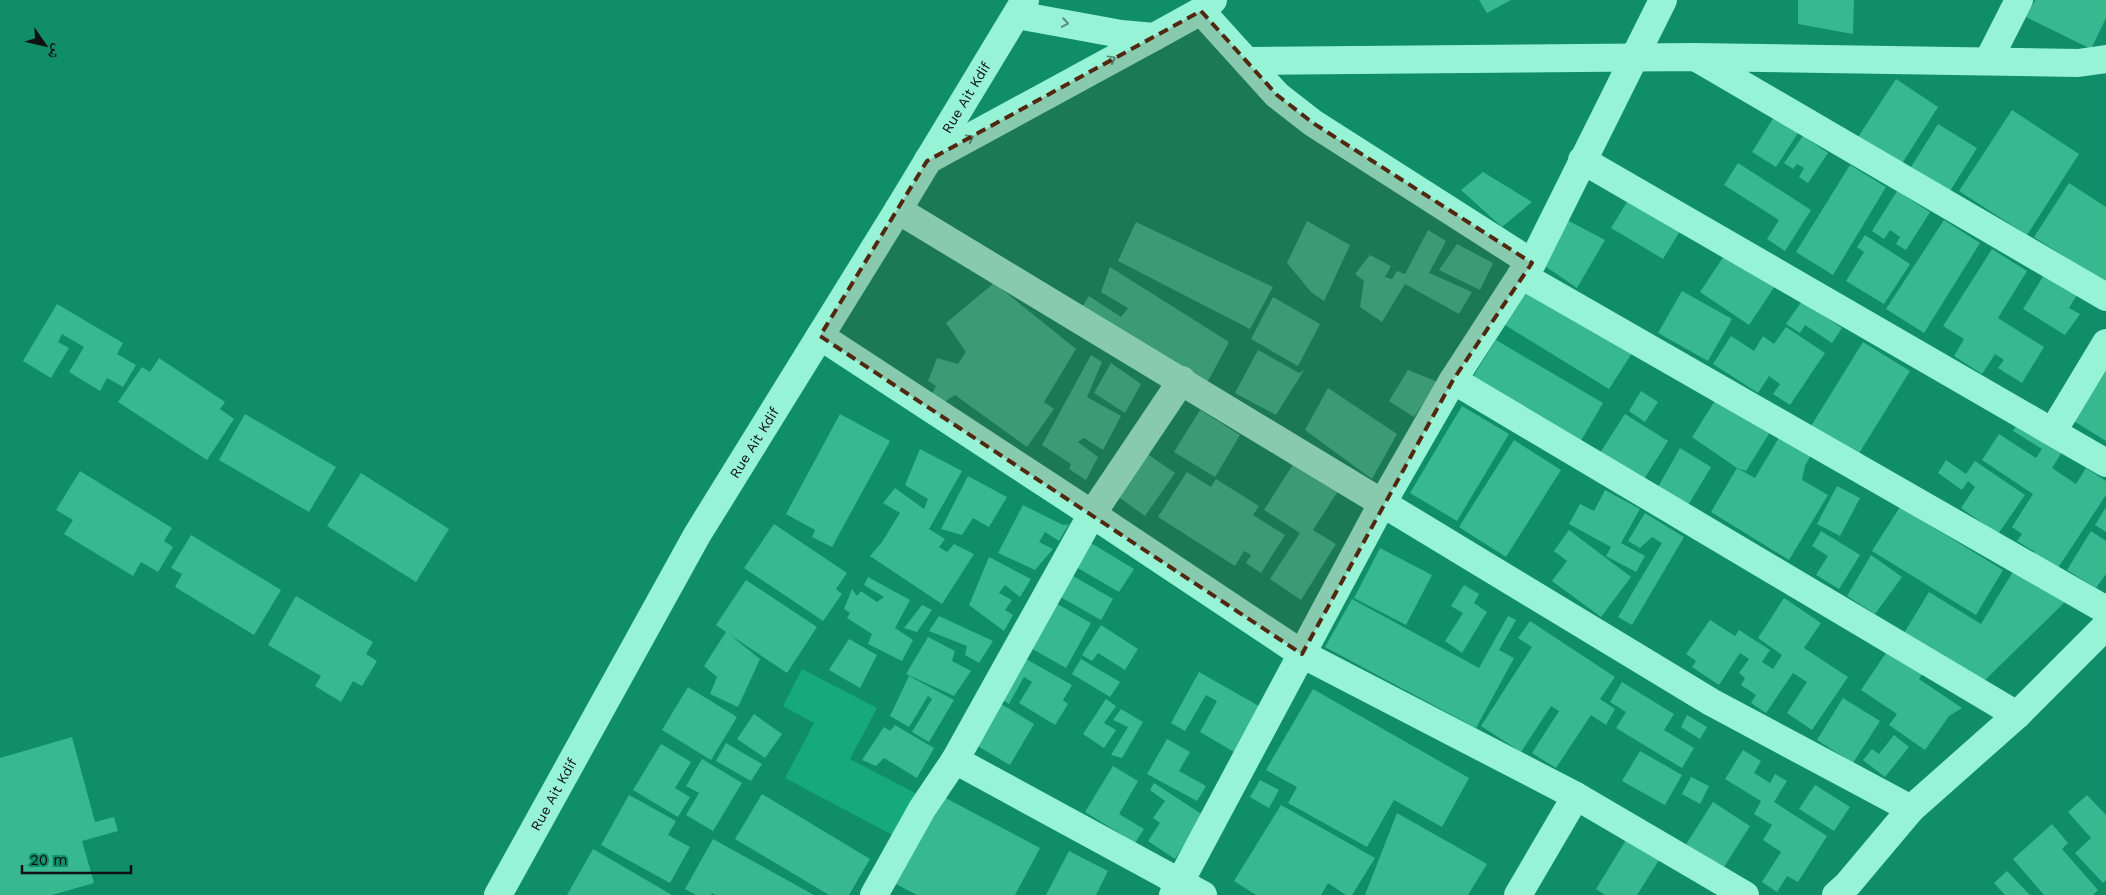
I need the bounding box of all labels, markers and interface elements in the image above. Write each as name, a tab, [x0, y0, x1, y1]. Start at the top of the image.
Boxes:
one-way arrow	[1060, 18, 1069, 28]
north arrow	[20, 20, 70, 70]
text: ش	[44, 41, 67, 63]
one-way arrow	[1107, 56, 1116, 66]
street label: Rue Ait Kdif	[938, 59, 994, 136]
one-way arrow	[964, 134, 973, 144]
street label: Rue Ait Kdif	[726, 404, 782, 481]
street label: Rue Ait Kdif	[527, 755, 580, 833]
scale bar	[22, 842, 131, 874]
text: 20 m	[30, 851, 68, 869]

